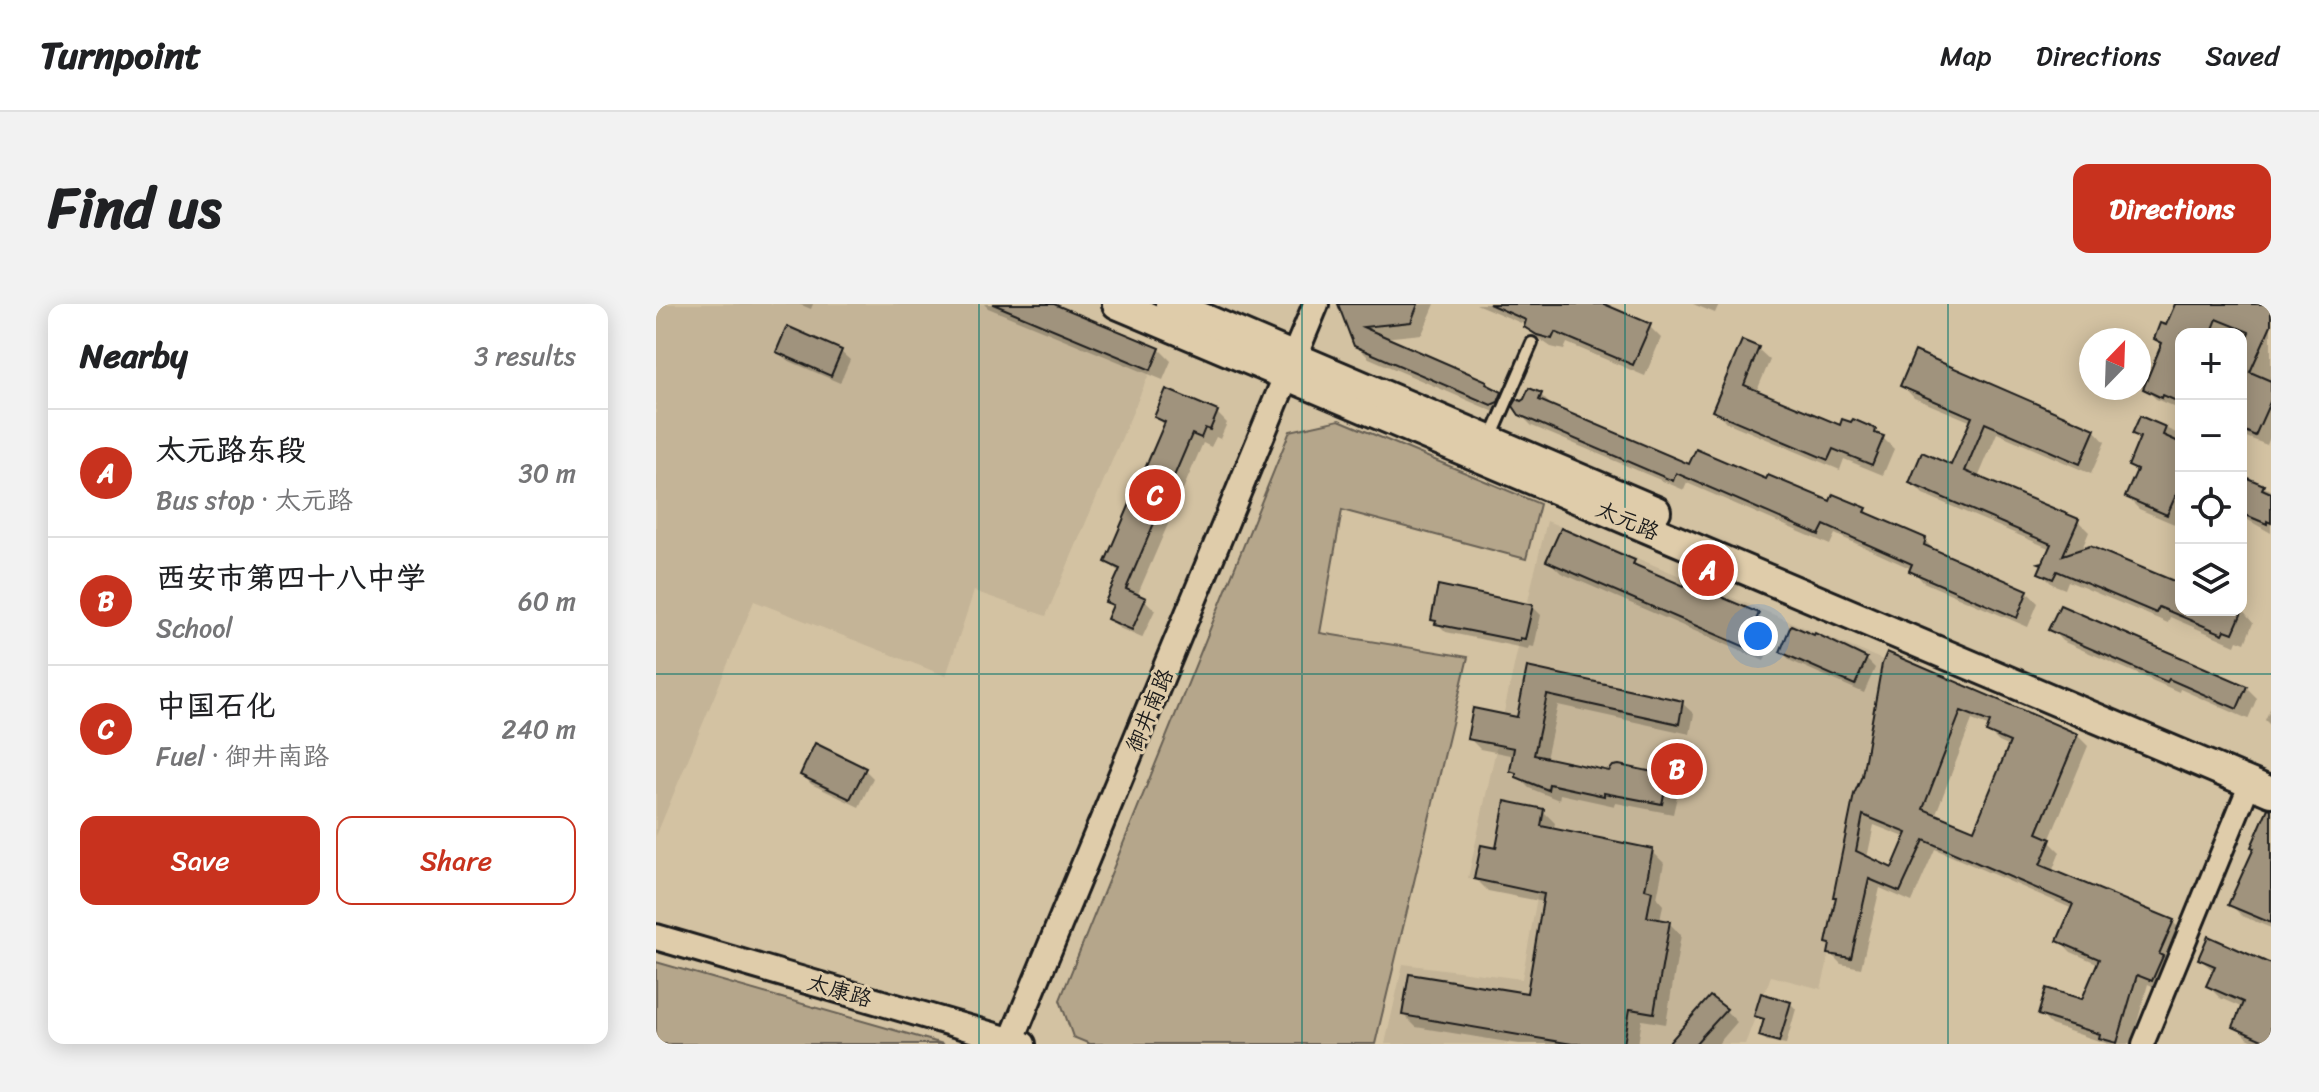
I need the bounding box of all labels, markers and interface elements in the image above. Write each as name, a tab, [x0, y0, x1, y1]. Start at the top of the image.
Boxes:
text: Turnpoint	[40, 22, 201, 89]
text: Map	[1940, 31, 1992, 80]
text: Directions	[2036, 31, 2161, 80]
text: Saved	[2205, 31, 2279, 80]
text: Find us	[48, 159, 221, 258]
button: Directions	[2073, 164, 2271, 253]
text: Nearby	[80, 326, 188, 386]
north arrow	[2079, 328, 2151, 400]
map controls	[2175, 328, 2247, 616]
button: +	[2175, 328, 2247, 400]
text: 3 results	[474, 333, 576, 379]
button: −	[2175, 400, 2247, 472]
text: 太元路东段	[156, 423, 306, 477]
text: A	[97, 450, 115, 496]
text: 30 m	[519, 450, 576, 496]
pin: C	[1129, 465, 1181, 525]
button: locate	[2175, 472, 2247, 544]
text: Bus stop · 太元路	[156, 477, 353, 523]
street label: 太元路	[1590, 490, 1666, 551]
pin: A	[1682, 540, 1734, 600]
button: layers	[2175, 544, 2247, 616]
text: 西安市第四十八中学	[156, 551, 426, 605]
text: B	[98, 578, 114, 624]
text: 60 m	[518, 578, 576, 624]
text: School	[156, 605, 233, 651]
your location	[1738, 616, 1778, 656]
street label: 御井南路	[1114, 662, 1185, 758]
text: 中国石化	[156, 679, 276, 733]
text: C	[98, 706, 114, 752]
text: 240 m	[502, 706, 576, 752]
text: Fuel · 御井南路	[156, 733, 329, 779]
pin: B	[1651, 739, 1703, 799]
button: Save	[80, 816, 320, 905]
button: Share	[336, 816, 576, 905]
street label: 太康路	[803, 963, 877, 1018]

